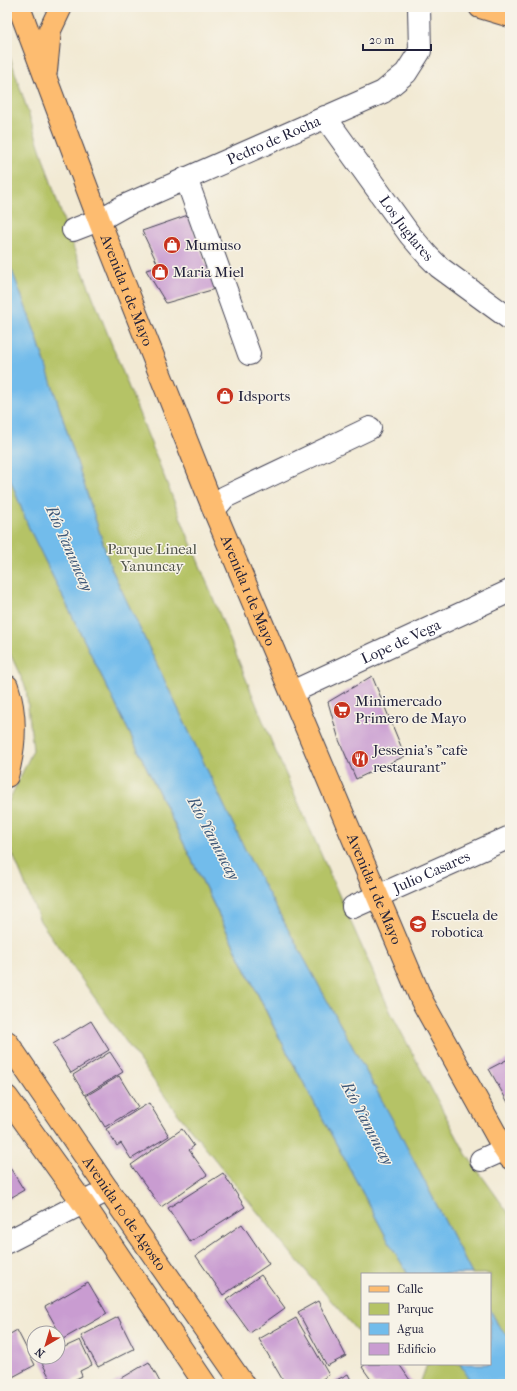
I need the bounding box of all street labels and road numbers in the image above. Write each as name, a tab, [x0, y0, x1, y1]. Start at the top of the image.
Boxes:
street label: Pedro de Rocha	[224, 111, 324, 169]
street label: Los Juglares	[376, 192, 437, 265]
street label: Avenida 1 de Mayo	[96, 231, 157, 349]
street label: Avenida 1 de Mayo	[216, 532, 280, 649]
street label: Lope de Vega	[358, 615, 444, 668]
street label: Avenida 1 de Mayo	[343, 830, 406, 947]
street label: Julio Casares	[390, 847, 473, 897]
street label: Avenida 10 de Agosto	[78, 1152, 171, 1274]

